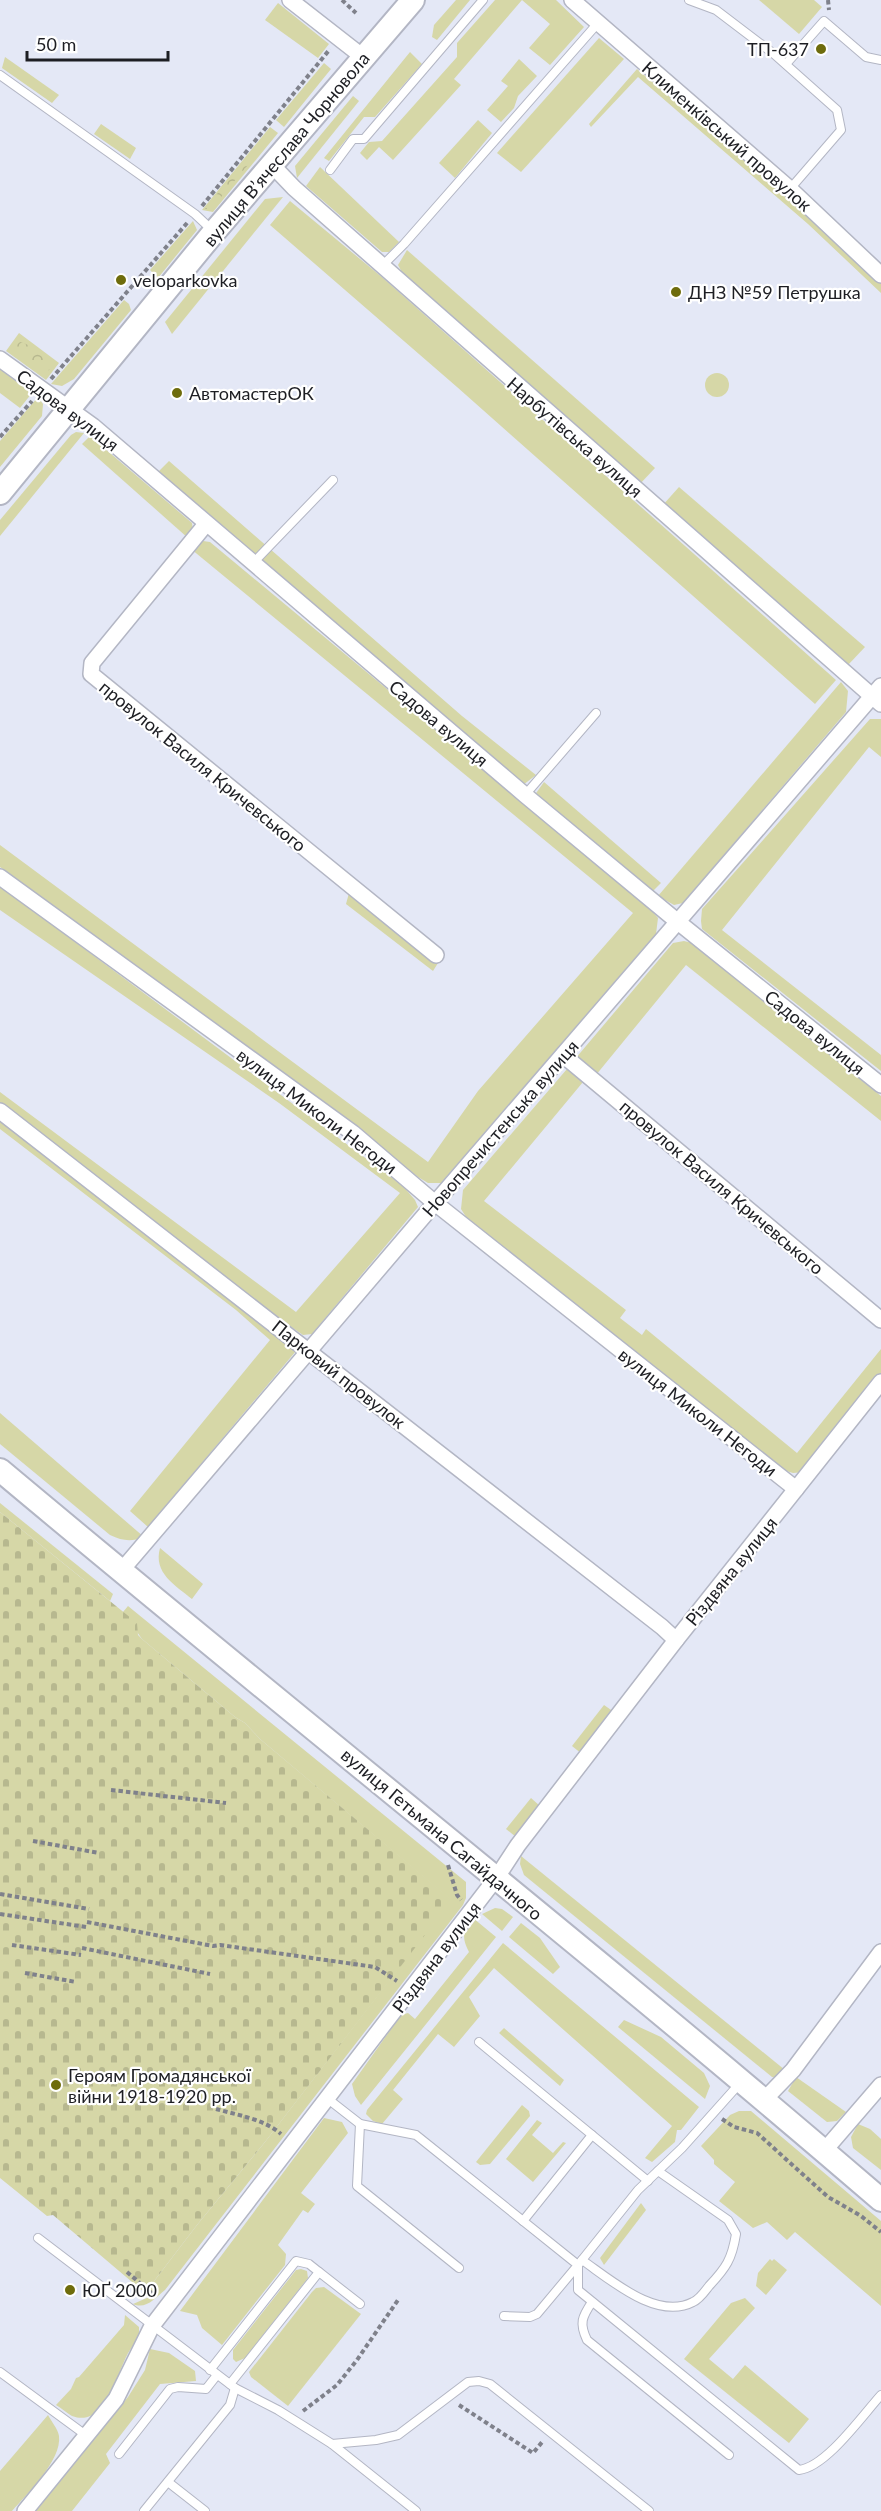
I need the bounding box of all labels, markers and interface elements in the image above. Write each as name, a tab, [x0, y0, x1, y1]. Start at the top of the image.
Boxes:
scale bar	[27, 24, 168, 62]
text: 50 m	[36, 33, 76, 55]
place label: ТП-637	[747, 38, 809, 60]
marker: ТП-637	[814, 42, 828, 56]
street label: вулиця Вʼячеслава Чорновола	[198, 47, 374, 251]
street label: Клименківський провулок	[638, 56, 817, 216]
place label: veloparkovka	[133, 269, 238, 291]
marker: veloparkovka	[114, 273, 128, 287]
place label: ДНЗ №59 Петрушка	[688, 281, 861, 303]
marker: ДНЗ №59 Петрушка	[669, 285, 683, 299]
street label: Садова вулиця	[12, 364, 124, 456]
street label: Нарбутівська вулиця	[503, 372, 647, 502]
place label: АвтомастерОК	[189, 382, 314, 404]
marker: АвтомастерОК	[170, 386, 184, 400]
street label: Садова вулиця	[385, 675, 493, 771]
street label: провулок Василя Кричевського	[95, 676, 311, 856]
street label: Садова вулиця	[761, 985, 869, 1079]
street label: Новопречистенська вулиця	[417, 1035, 583, 1221]
street label: вулиця Миколи Негоди	[232, 1044, 402, 1178]
street label: провулок Василя Кричевського	[616, 1095, 828, 1279]
street label: Парковий провулок	[268, 1315, 411, 1433]
street label: вулиця Миколи Негоди	[614, 1343, 782, 1481]
street label: Різдвяна вулиця	[680, 1512, 782, 1630]
street label: вулиця Гетьмана Сагайдачного	[337, 1743, 547, 1925]
street label: Різдвяна вулиця	[387, 1897, 485, 2017]
place label: Героям Громадянської війни 1918-1920 рр.	[68, 2064, 251, 2107]
marker: Героям Громадянської війни 1918-1920 рр.	[49, 2078, 63, 2092]
place label: ЮҐ 2000	[82, 2279, 157, 2301]
marker: ЮҐ 2000	[63, 2283, 77, 2297]

